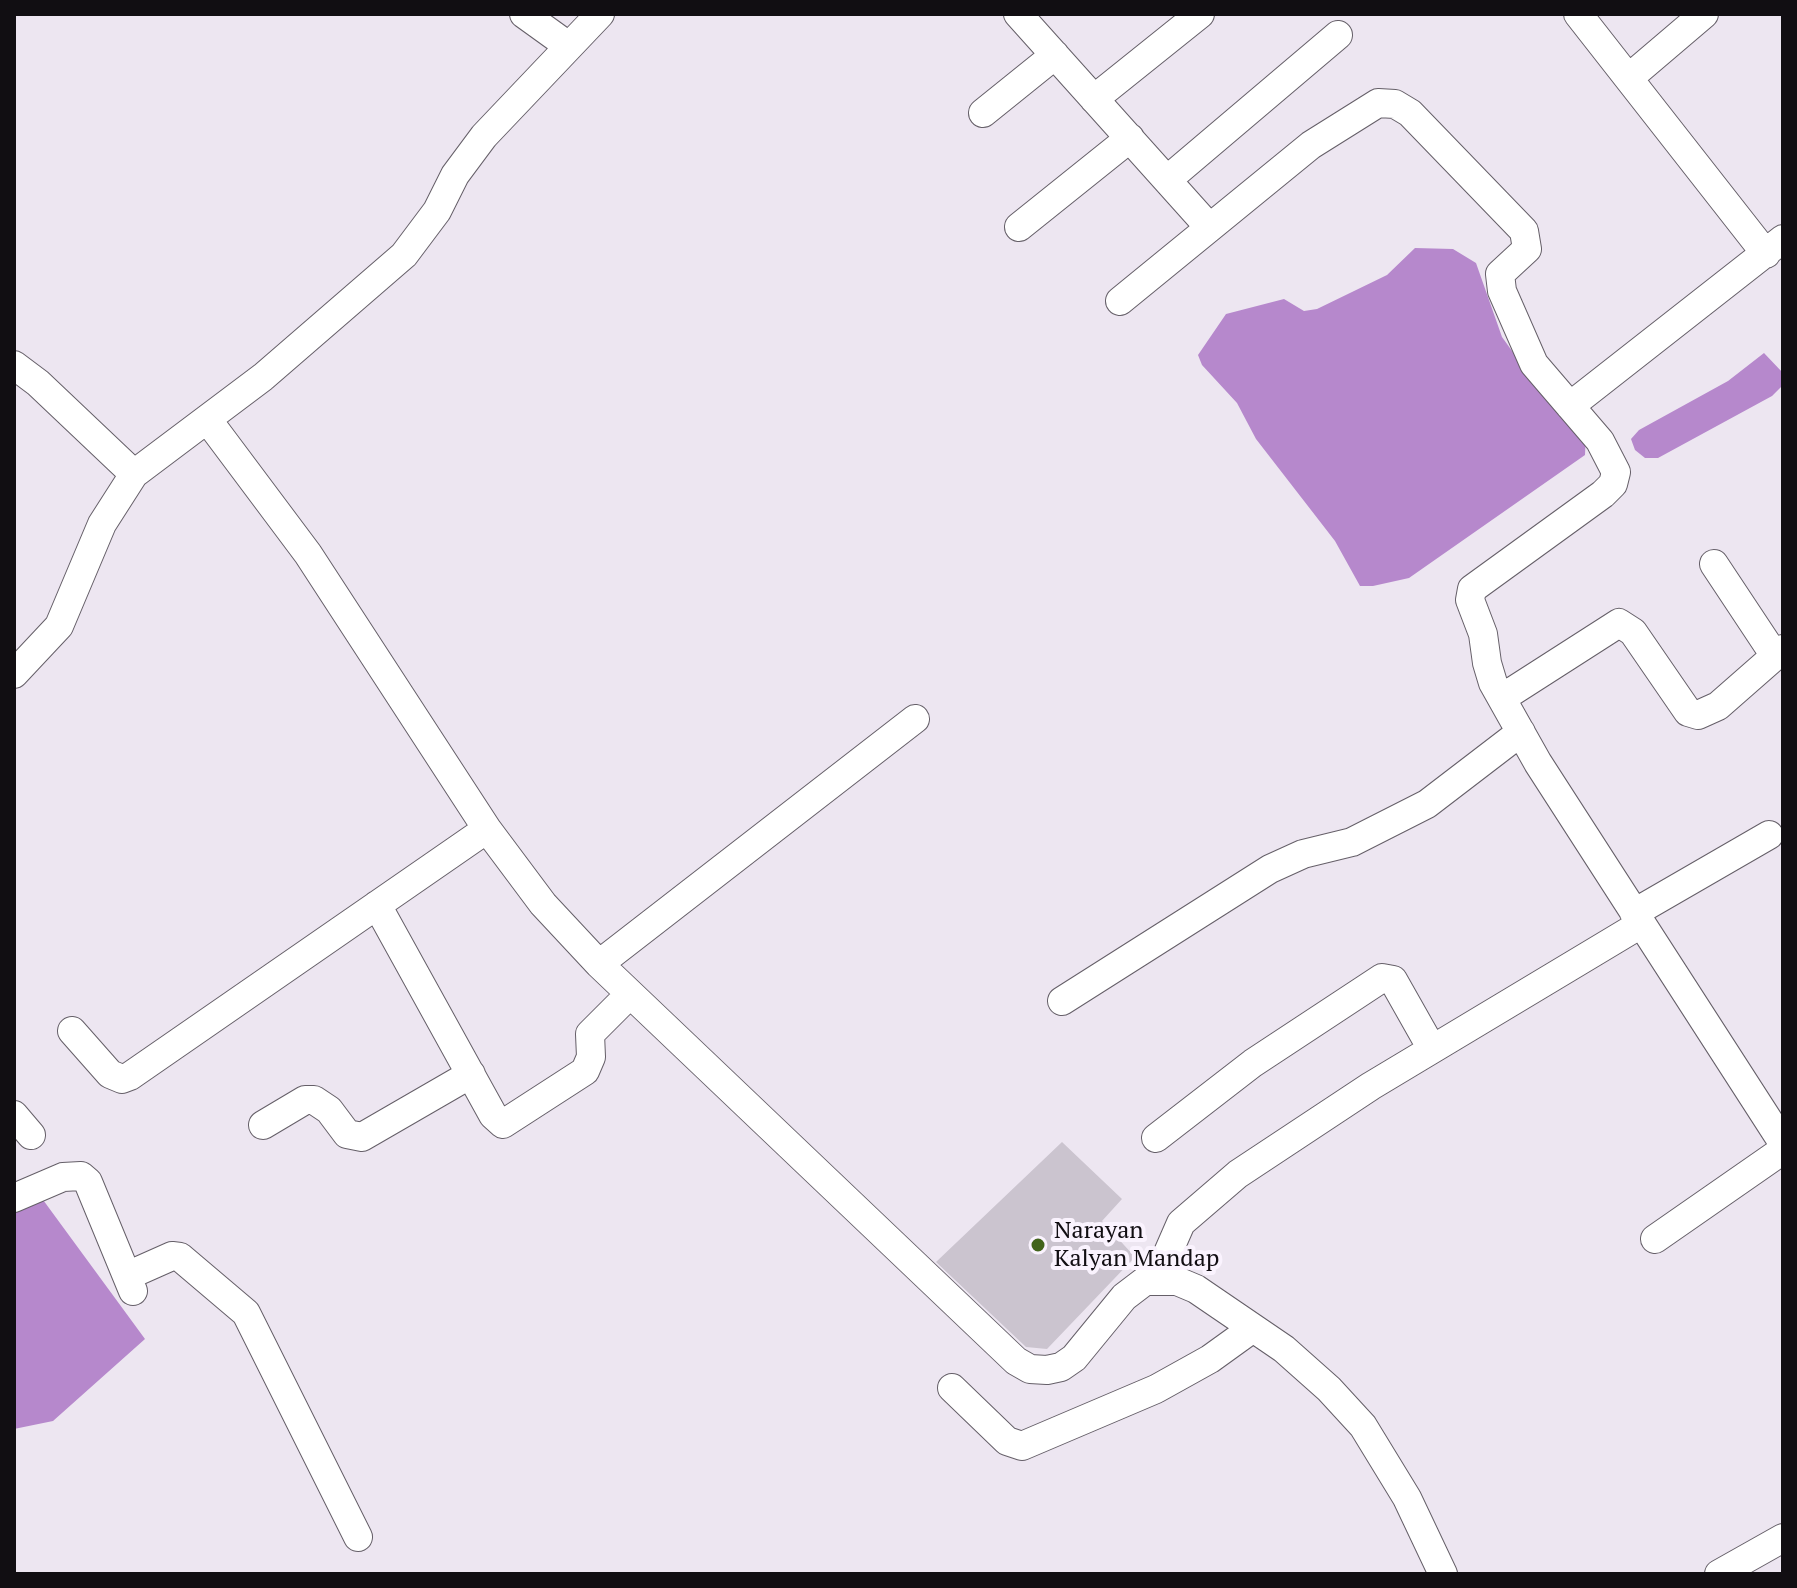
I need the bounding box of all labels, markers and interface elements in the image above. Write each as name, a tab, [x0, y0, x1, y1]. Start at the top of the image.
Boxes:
place label: Narayan Kalyan Mandap	[1054, 1217, 1219, 1273]
marker: Narayan Kalyan Mandap	[1029, 1236, 1047, 1254]

